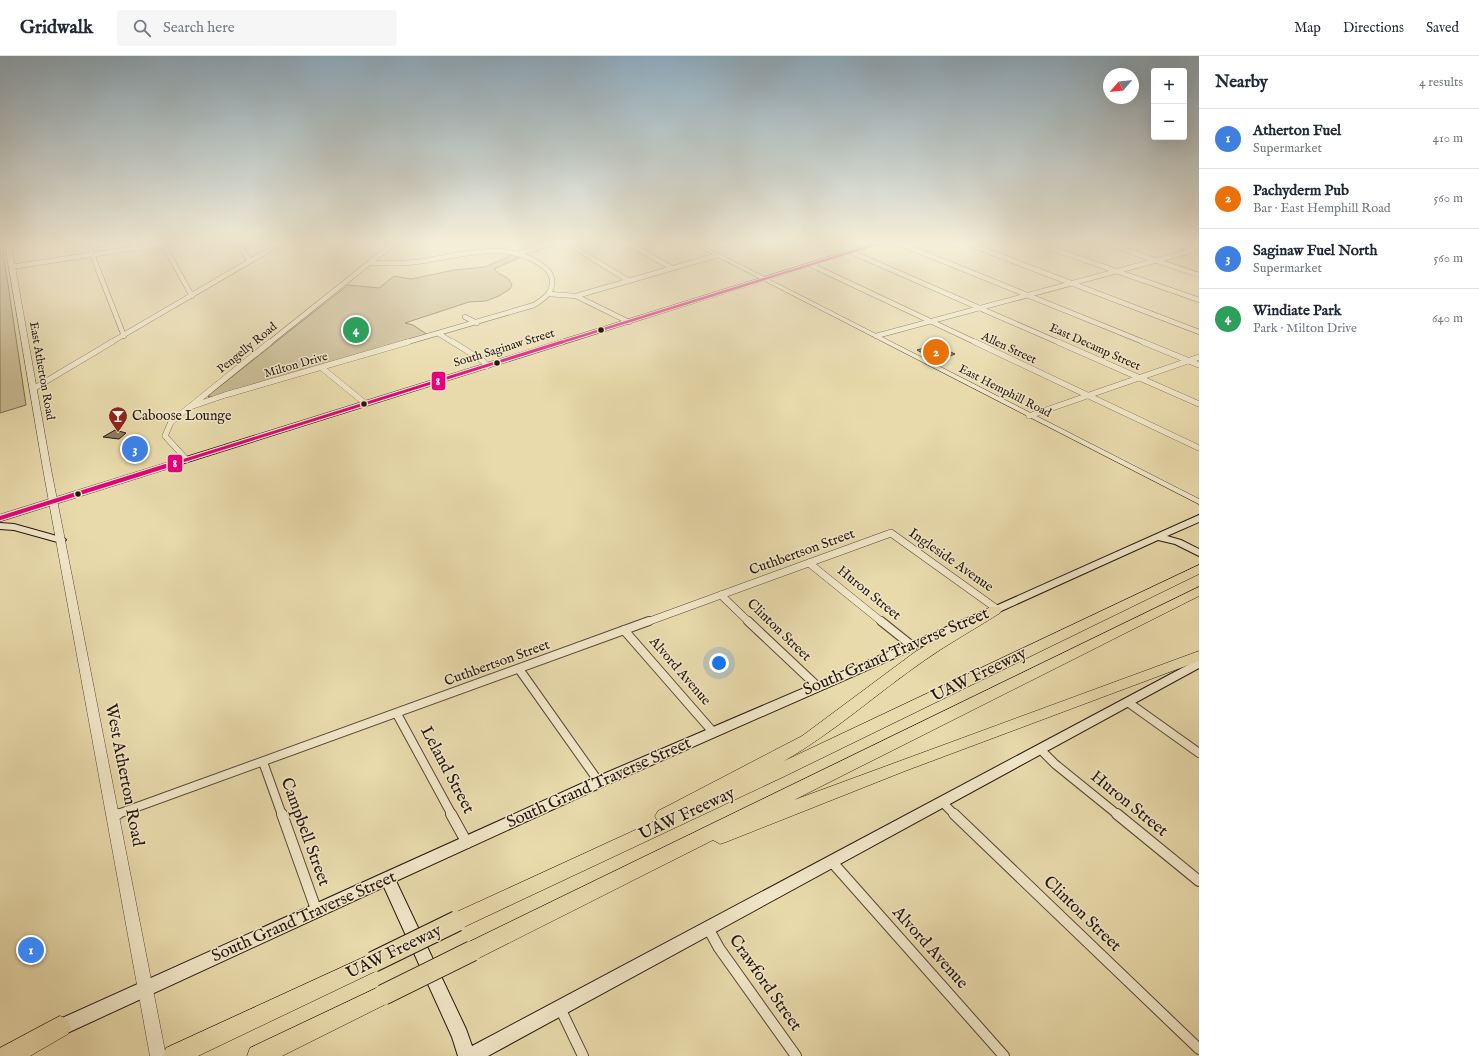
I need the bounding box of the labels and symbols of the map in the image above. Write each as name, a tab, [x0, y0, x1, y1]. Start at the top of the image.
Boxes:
north arrow	[1103, 68, 1139, 104]
pin: 4	[343, 315, 369, 345]
street label: Pengelly Road	[214, 319, 280, 377]
street label: East Decamp Street	[1047, 320, 1143, 375]
street label: East Atherton Road	[26, 321, 58, 422]
unlabelled marker	[596, 325, 606, 335]
street label: South Saginaw Street	[452, 326, 556, 370]
street label: Allen Street	[978, 328, 1039, 367]
pin: 2	[923, 337, 949, 367]
street label: Milton Drive	[263, 349, 330, 381]
unlabelled marker	[492, 358, 502, 368]
street label: East Hemphill Road	[956, 361, 1054, 422]
line badge: 8	[431, 371, 446, 391]
text: 8	[436, 375, 440, 389]
unlabelled marker	[359, 399, 369, 409]
bar icon: Caboose Lounge	[107, 405, 129, 433]
place label: Caboose Lounge	[132, 407, 232, 425]
pin: 3	[122, 434, 148, 464]
line badge: 8	[167, 454, 183, 473]
text: 8	[173, 457, 177, 471]
unlabelled marker	[73, 489, 83, 499]
street label: Cuthbertson Street	[747, 524, 857, 579]
street label: Ingleside Avenue	[905, 524, 997, 596]
street label: Huron Street	[833, 562, 905, 624]
street label: Clinton Street	[743, 595, 815, 665]
street label: South Grand Traverse Street	[800, 603, 992, 701]
street label: Alvord Avenue	[645, 632, 715, 709]
street label: Cuthbertson Street	[442, 635, 552, 690]
street label: UAW Freeway	[928, 643, 1031, 707]
your location	[709, 653, 729, 673]
street label: West Atherton Road	[100, 702, 148, 849]
street label: Leland Street	[415, 723, 479, 817]
street label: South Grand Traverse Street	[503, 733, 695, 833]
street label: Huron Street	[1086, 766, 1172, 842]
street label: Campbell Street	[276, 775, 334, 889]
street label: UAW Freeway	[636, 782, 739, 845]
street label: South Grand Traverse Street	[208, 867, 400, 967]
street label: Clinton Street	[1039, 872, 1125, 956]
street label: Alvord Avenue	[887, 902, 973, 994]
street label: UAW Freeway	[343, 920, 446, 984]
street label: Crawford Street	[724, 931, 806, 1035]
pin: 1	[18, 935, 44, 965]

